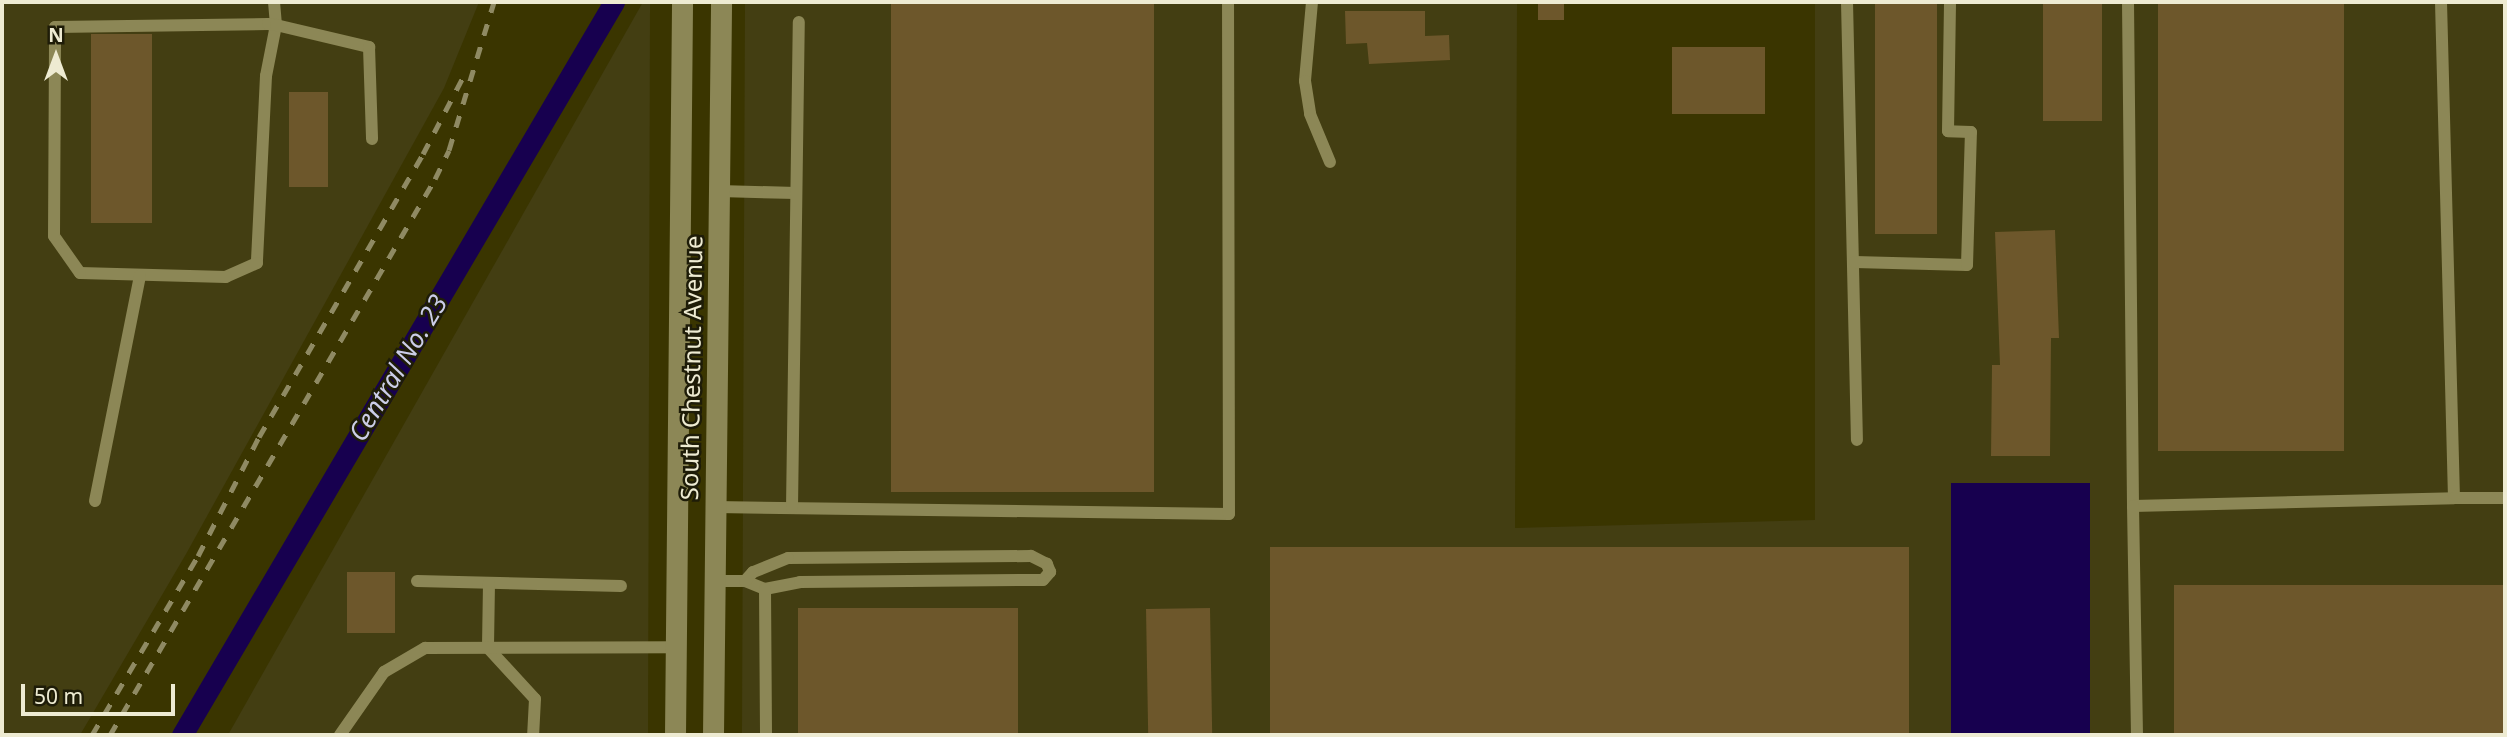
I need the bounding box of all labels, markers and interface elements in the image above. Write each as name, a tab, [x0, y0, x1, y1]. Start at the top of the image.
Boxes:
north arrow	[21, 21, 91, 91]
text: N	[48, 22, 64, 48]
street label: South Chestnut Avenue	[674, 235, 708, 501]
water label: Central No. 23	[342, 289, 454, 447]
scale bar	[24, 670, 178, 714]
text: 50 m	[34, 682, 83, 710]

